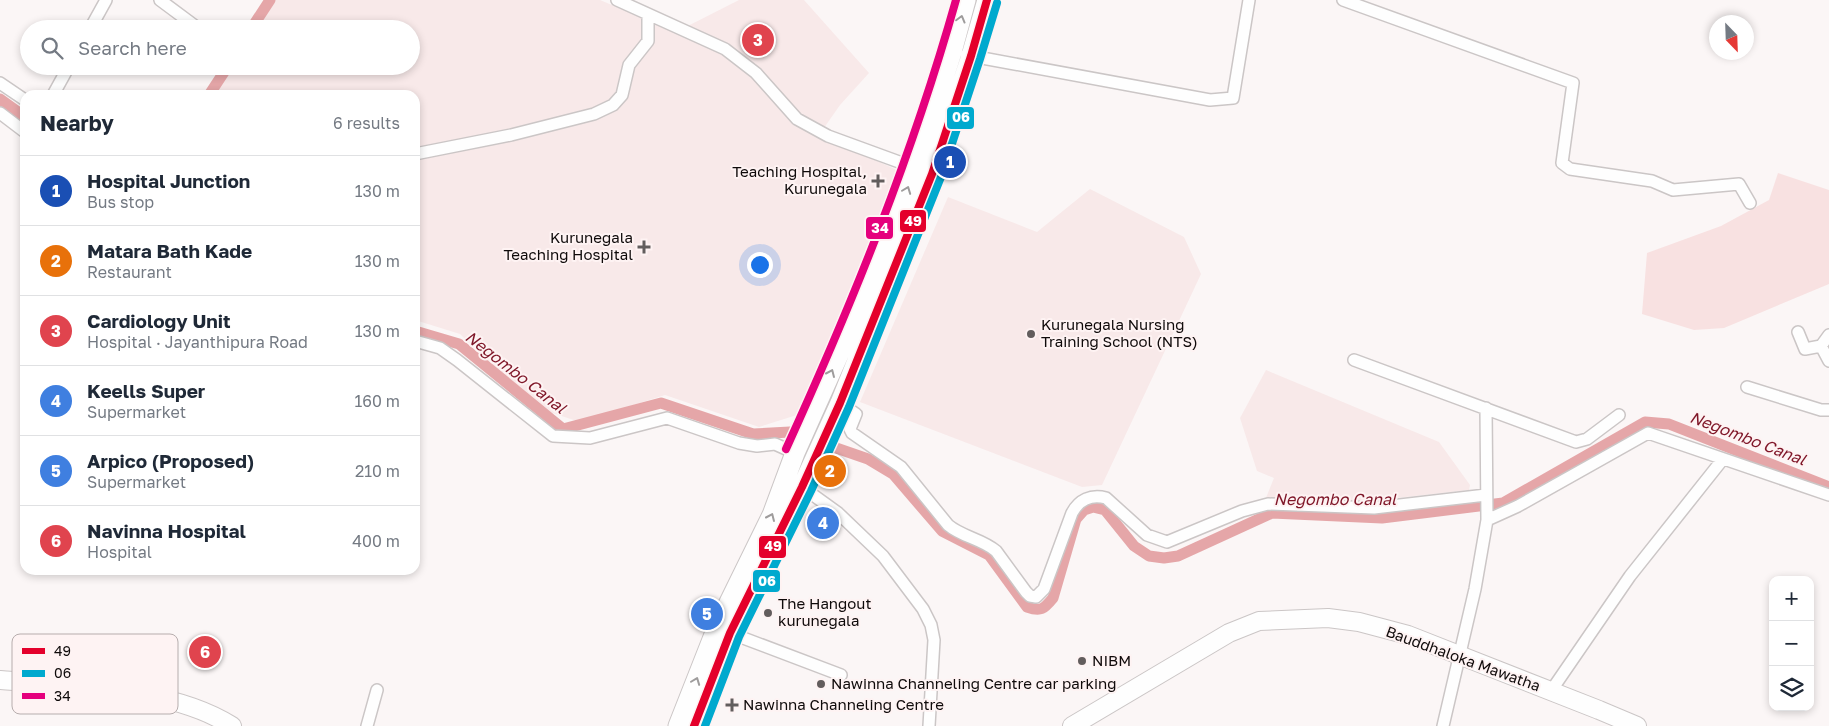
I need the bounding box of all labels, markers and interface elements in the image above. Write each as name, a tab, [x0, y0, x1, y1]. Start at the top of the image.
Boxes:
one-way arrow	[955, 14, 966, 23]
north arrow	[1709, 15, 1754, 60]
search box	[20, 20, 420, 75]
pin: 3	[742, 21, 774, 59]
icon: search	[38, 34, 66, 62]
text: Search here	[78, 36, 187, 59]
line badge: 06	[946, 106, 975, 130]
text: 06	[952, 108, 970, 125]
text: Nearby	[40, 110, 114, 136]
text: 6 results	[333, 113, 400, 133]
pin: 1	[934, 143, 966, 181]
place label: Teaching Hospital, Kurunegala	[732, 162, 867, 197]
text: Hospital Junction	[87, 169, 250, 192]
marker: Teaching Hospital, Kurunegala	[871, 174, 885, 188]
text: 1	[52, 181, 60, 201]
text: 130 m	[355, 181, 400, 201]
one-way arrow	[900, 186, 911, 195]
text: Bus stop	[87, 192, 154, 212]
line badge: 49	[899, 209, 927, 233]
text: 49	[904, 212, 922, 229]
line badge: 34	[865, 216, 894, 240]
text: 34	[871, 219, 889, 236]
place label: Kurunegala Teaching Hospital	[503, 228, 633, 263]
text: Matara Bath Kade	[87, 239, 252, 262]
marker: Kurunegala Teaching Hospital	[637, 240, 651, 254]
text: 2	[51, 251, 61, 271]
text: 130 m	[355, 251, 400, 271]
your location	[747, 252, 773, 278]
text: Restaurant	[87, 262, 172, 282]
text: Cardiology Unit	[87, 309, 231, 332]
place label: Kurunegala Nursing Training School (NTS)	[1041, 315, 1198, 350]
text: 3	[51, 321, 61, 341]
text: 130 m	[355, 321, 400, 341]
water label: Negombo Canal	[462, 326, 571, 418]
marker: Kurunegala Nursing Training School (NTS)	[1025, 328, 1037, 340]
text: Hospital · Jayanthipura Road	[87, 332, 308, 352]
one-way arrow	[825, 369, 836, 378]
text: Keells Super	[87, 379, 205, 402]
text: 4	[51, 391, 61, 411]
text: 160 m	[354, 391, 400, 411]
text: Supermarket	[87, 402, 186, 422]
water label: Negombo Canal	[1687, 407, 1810, 470]
text: Arpico (Proposed)	[87, 449, 254, 472]
pin: 2	[814, 452, 846, 490]
text: 5	[51, 461, 61, 481]
text: 210 m	[355, 461, 400, 481]
text: Supermarket	[87, 472, 186, 492]
water label: Negombo Canal	[1274, 489, 1397, 509]
pin: 4	[807, 504, 839, 542]
one-way arrow	[764, 513, 775, 522]
text: Navinna Hospital	[87, 519, 246, 542]
text: 6	[51, 531, 61, 551]
text: 400 m	[352, 531, 400, 551]
line badge: 49	[758, 535, 787, 559]
text: 49	[764, 537, 782, 554]
text: Hospital	[87, 542, 152, 562]
line badge: 06	[752, 569, 781, 593]
text: 06	[758, 572, 776, 589]
map controls	[1769, 576, 1814, 711]
button: +	[1769, 576, 1814, 621]
place label: The Hangout kurunegala	[778, 594, 871, 629]
pin: 5	[691, 595, 723, 633]
marker: The Hangout kurunegala	[762, 607, 774, 619]
button: −	[1769, 621, 1814, 666]
street label: Bauddhaloka Mawatha	[1384, 622, 1543, 694]
pin: 6	[189, 633, 221, 671]
legend	[12, 634, 178, 714]
text: 49	[54, 642, 71, 659]
place label: NIBM	[1092, 651, 1131, 669]
marker: NIBM	[1076, 655, 1088, 667]
text: 06	[54, 664, 71, 681]
button: layers	[1769, 666, 1814, 711]
place label: Nawinna Channeling Centre car parking	[831, 674, 1117, 692]
one-way arrow	[690, 677, 700, 685]
marker: Nawinna Channeling Centre car parking	[815, 678, 827, 690]
text: 34	[54, 687, 71, 704]
place label: Nawinna Channeling Centre	[743, 695, 944, 713]
marker: Nawinna Channeling Centre	[725, 698, 739, 712]

